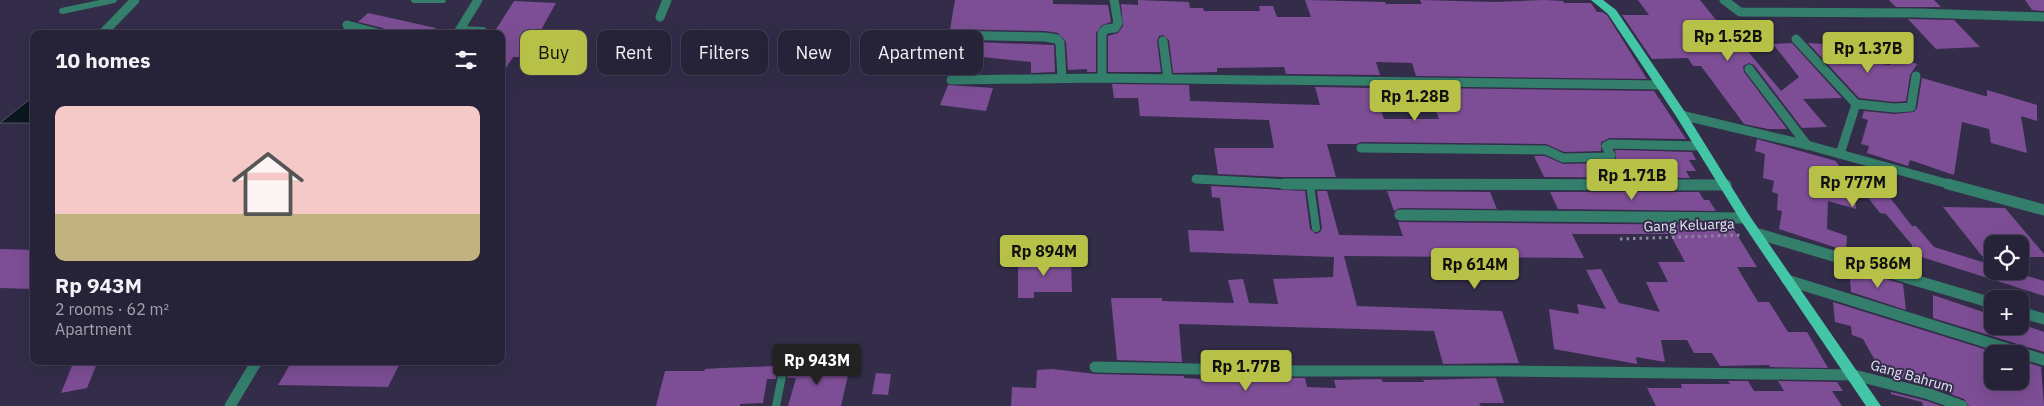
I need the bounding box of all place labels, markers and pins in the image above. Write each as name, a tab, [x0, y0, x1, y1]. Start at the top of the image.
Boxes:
pin: Rp 1.52B	[1676, 20, 1780, 62]
pin: Rp 1.37B	[1816, 32, 1920, 74]
pin: Rp 1.28B	[1363, 80, 1467, 122]
pin: Rp 1.71B	[1580, 158, 1684, 201]
pin: Rp 777M	[1807, 166, 1899, 208]
pin: Rp 894M	[998, 234, 1090, 277]
pin: Rp 586M	[1832, 246, 1924, 289]
pin: Rp 614M	[1429, 248, 1521, 290]
pin: Rp 943M	[771, 344, 863, 386]
pin: Rp 1.77B	[1194, 350, 1298, 392]

